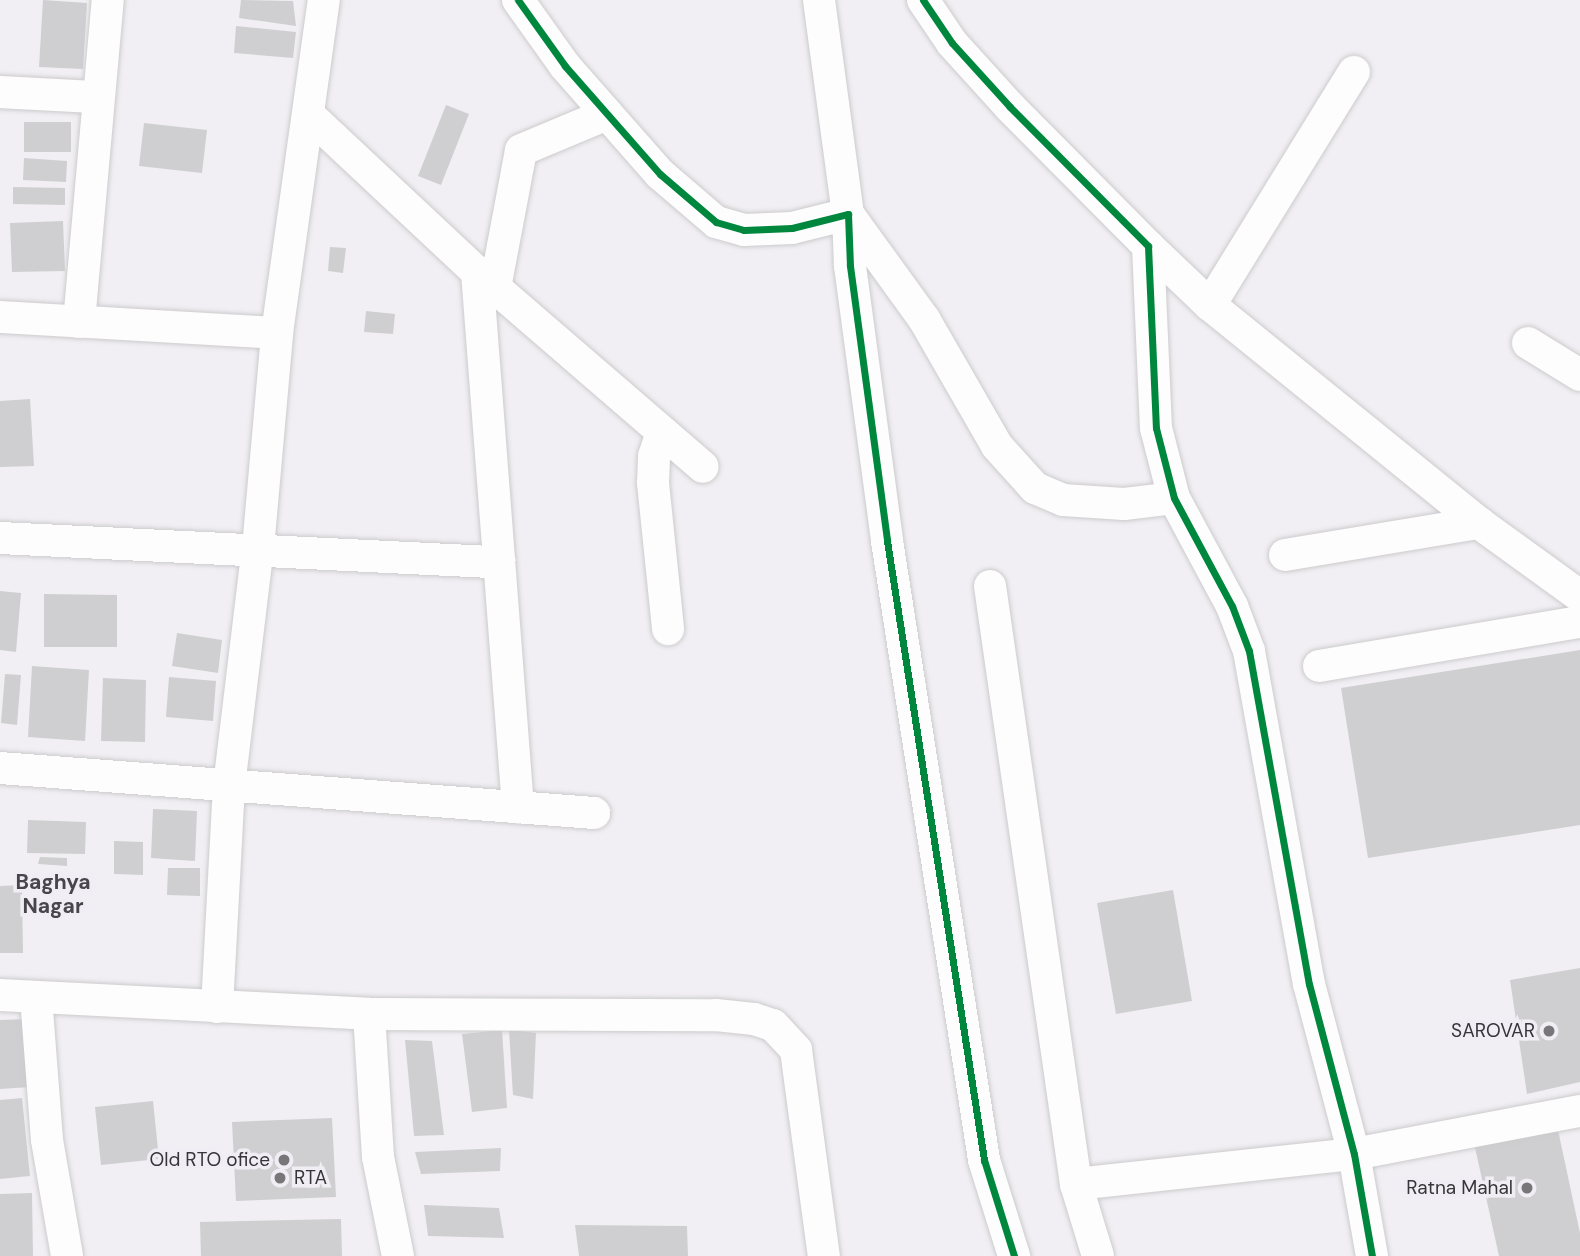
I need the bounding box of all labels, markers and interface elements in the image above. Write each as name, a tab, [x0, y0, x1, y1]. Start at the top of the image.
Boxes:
district label: Baghya Nagar	[16, 869, 90, 919]
place label: SAROVAR	[1451, 1020, 1535, 1042]
marker: SAROVAR	[1541, 1023, 1557, 1039]
place label: Old RTO ofice	[149, 1149, 270, 1171]
marker: Old RTO ofice	[276, 1152, 292, 1168]
place label: RTA	[294, 1167, 327, 1189]
marker: RTA	[272, 1170, 288, 1186]
place label: Ratna Mahal	[1406, 1177, 1513, 1199]
marker: Ratna Mahal	[1519, 1180, 1535, 1196]

